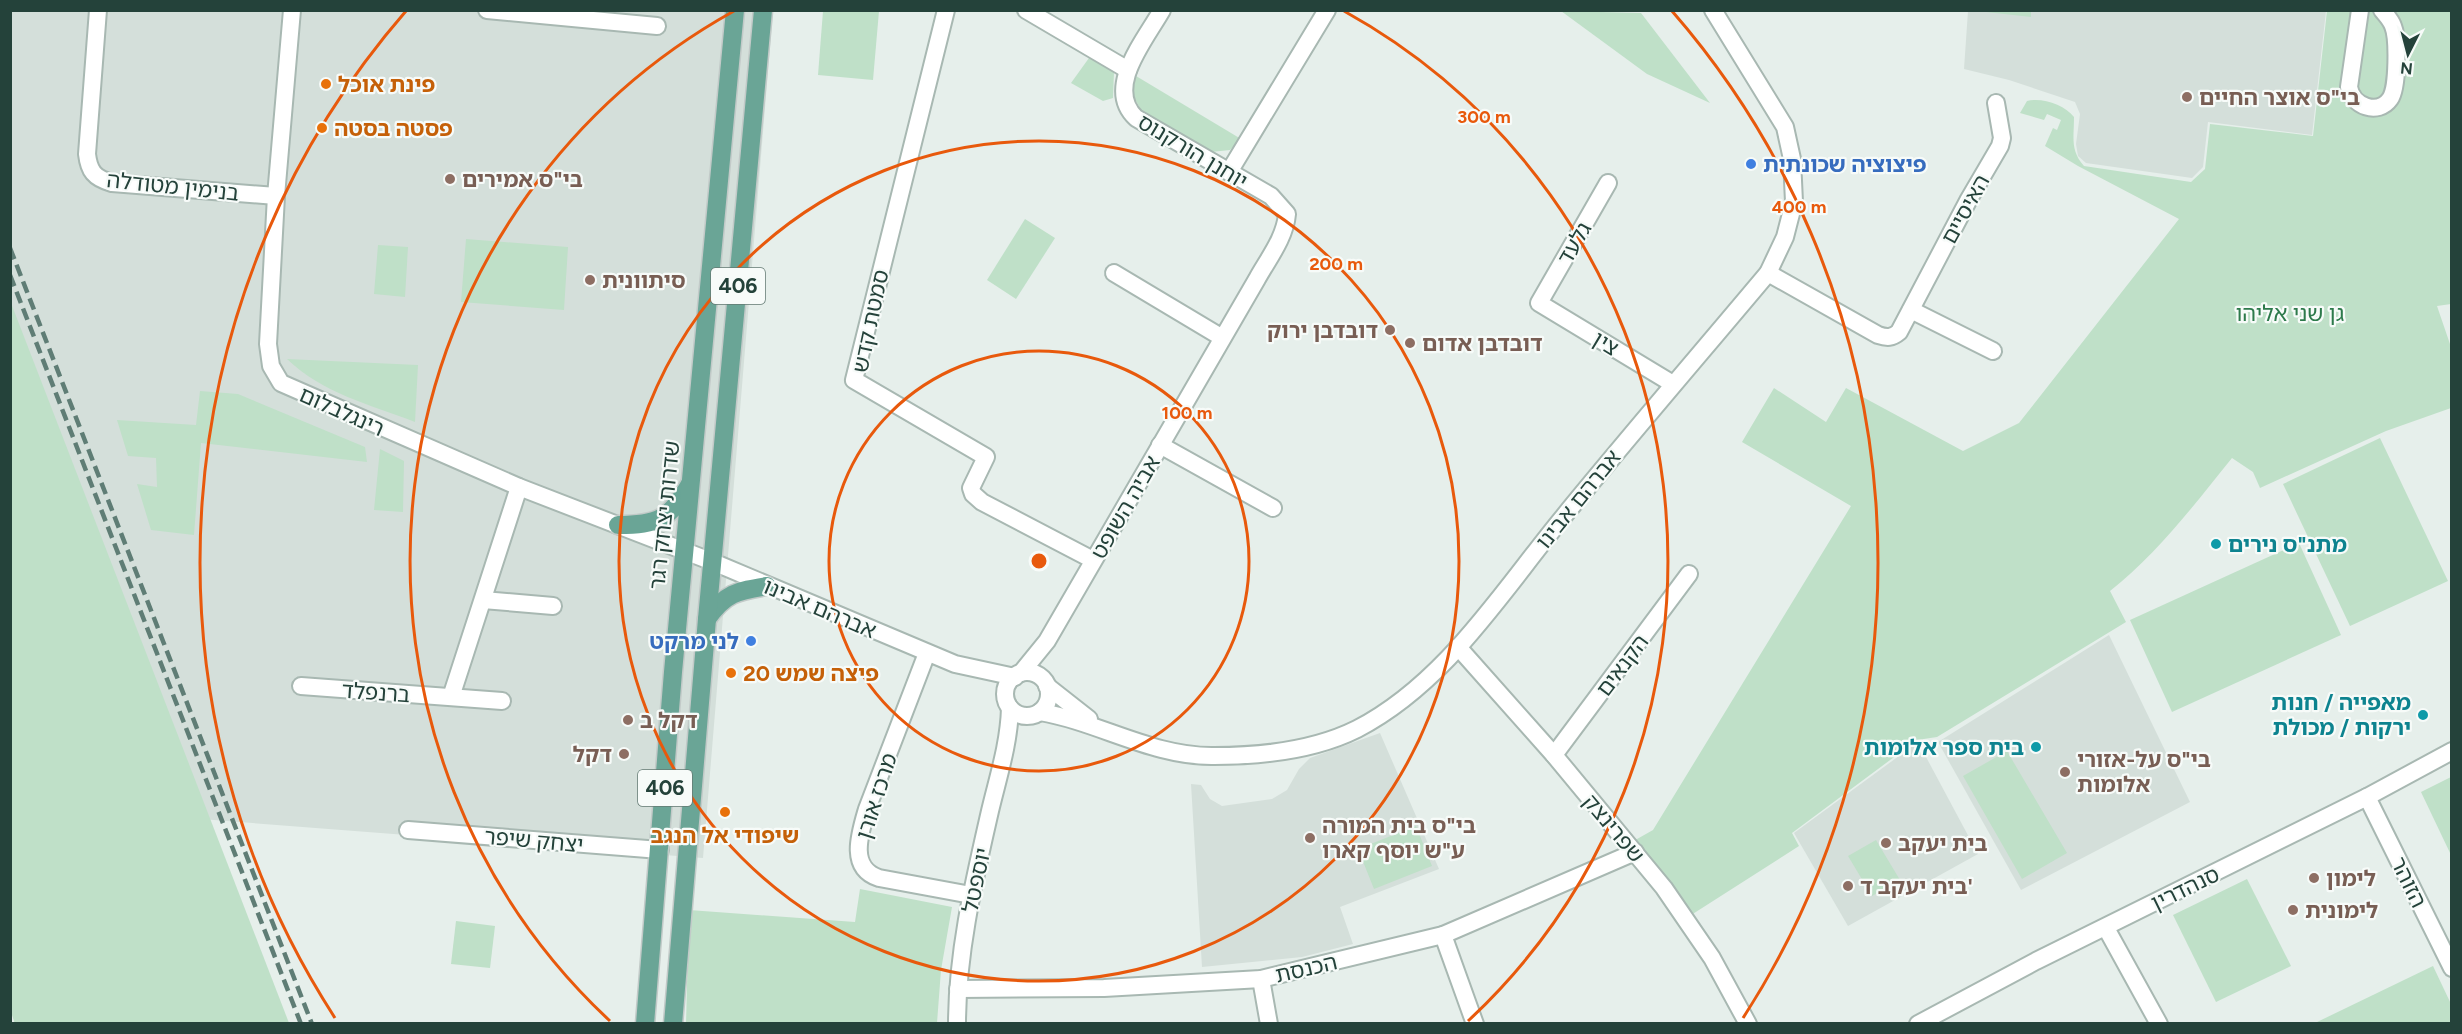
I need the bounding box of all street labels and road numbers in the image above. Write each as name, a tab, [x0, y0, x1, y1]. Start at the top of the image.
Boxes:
street label: יוחנן הורקנוס	[1133, 108, 1252, 195]
street label: בנימין מטודלה	[105, 166, 240, 207]
street label: האיסיים	[1935, 170, 1995, 249]
street label: גלעד	[1552, 217, 1597, 269]
street label: סמטת קדש	[846, 267, 895, 375]
road number: 406	[711, 268, 765, 304]
street label: צין	[1588, 325, 1624, 362]
street label: רינגלבלום	[295, 381, 389, 442]
street label: שדרות יצחק רגר	[643, 439, 686, 591]
street label: אברהם אבינו	[1530, 444, 1627, 554]
street label: אביה השופט	[1085, 451, 1166, 564]
street label: אברהם אבינו	[759, 573, 880, 644]
street label: הקנאים	[1590, 629, 1654, 701]
street label: ברנפלד	[341, 677, 411, 708]
street label: מרכז אורן	[850, 750, 903, 842]
road number: 406	[638, 770, 692, 806]
street label: שפרינצק	[1577, 788, 1650, 868]
street label: יצחק שיפר	[483, 823, 585, 858]
street label: יוספטל	[956, 845, 997, 915]
street label: הזוהר	[2385, 852, 2432, 912]
street label: סנהדרין	[2147, 860, 2224, 917]
street label: הכנסת	[1273, 948, 1340, 989]

